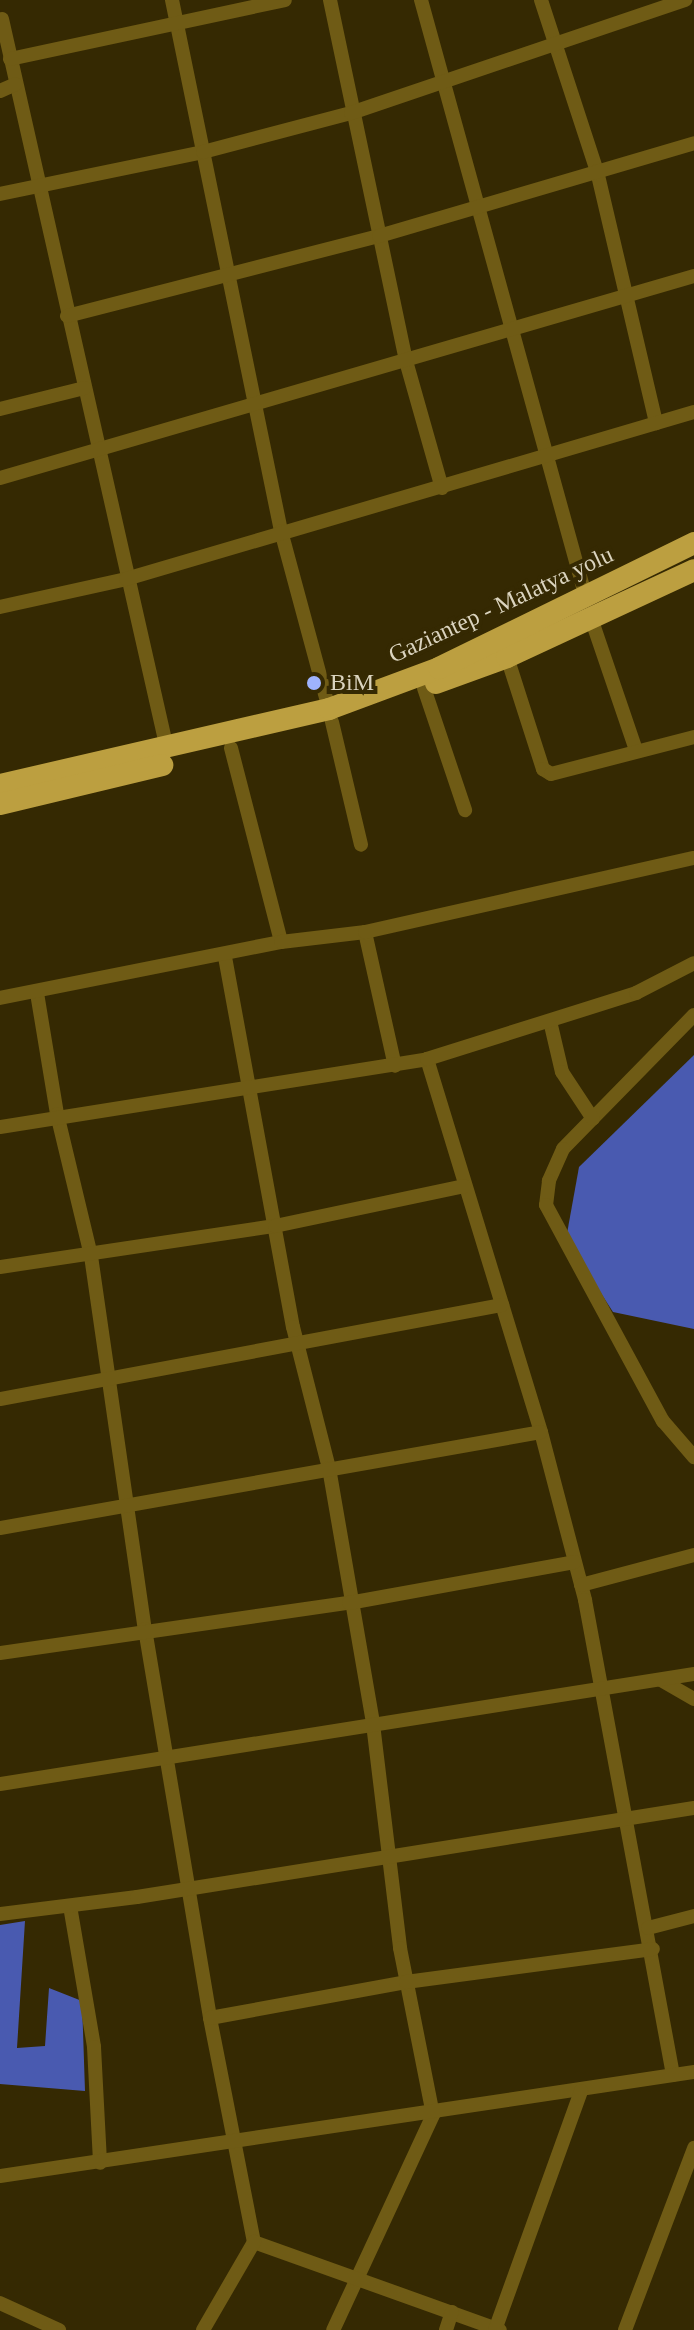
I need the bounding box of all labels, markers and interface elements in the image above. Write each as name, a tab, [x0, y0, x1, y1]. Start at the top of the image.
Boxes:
street label: Gaziantep - Malatya yolu	[384, 540, 618, 670]
place label: BiM	[330, 669, 374, 697]
marker: BiM	[305, 674, 323, 692]

